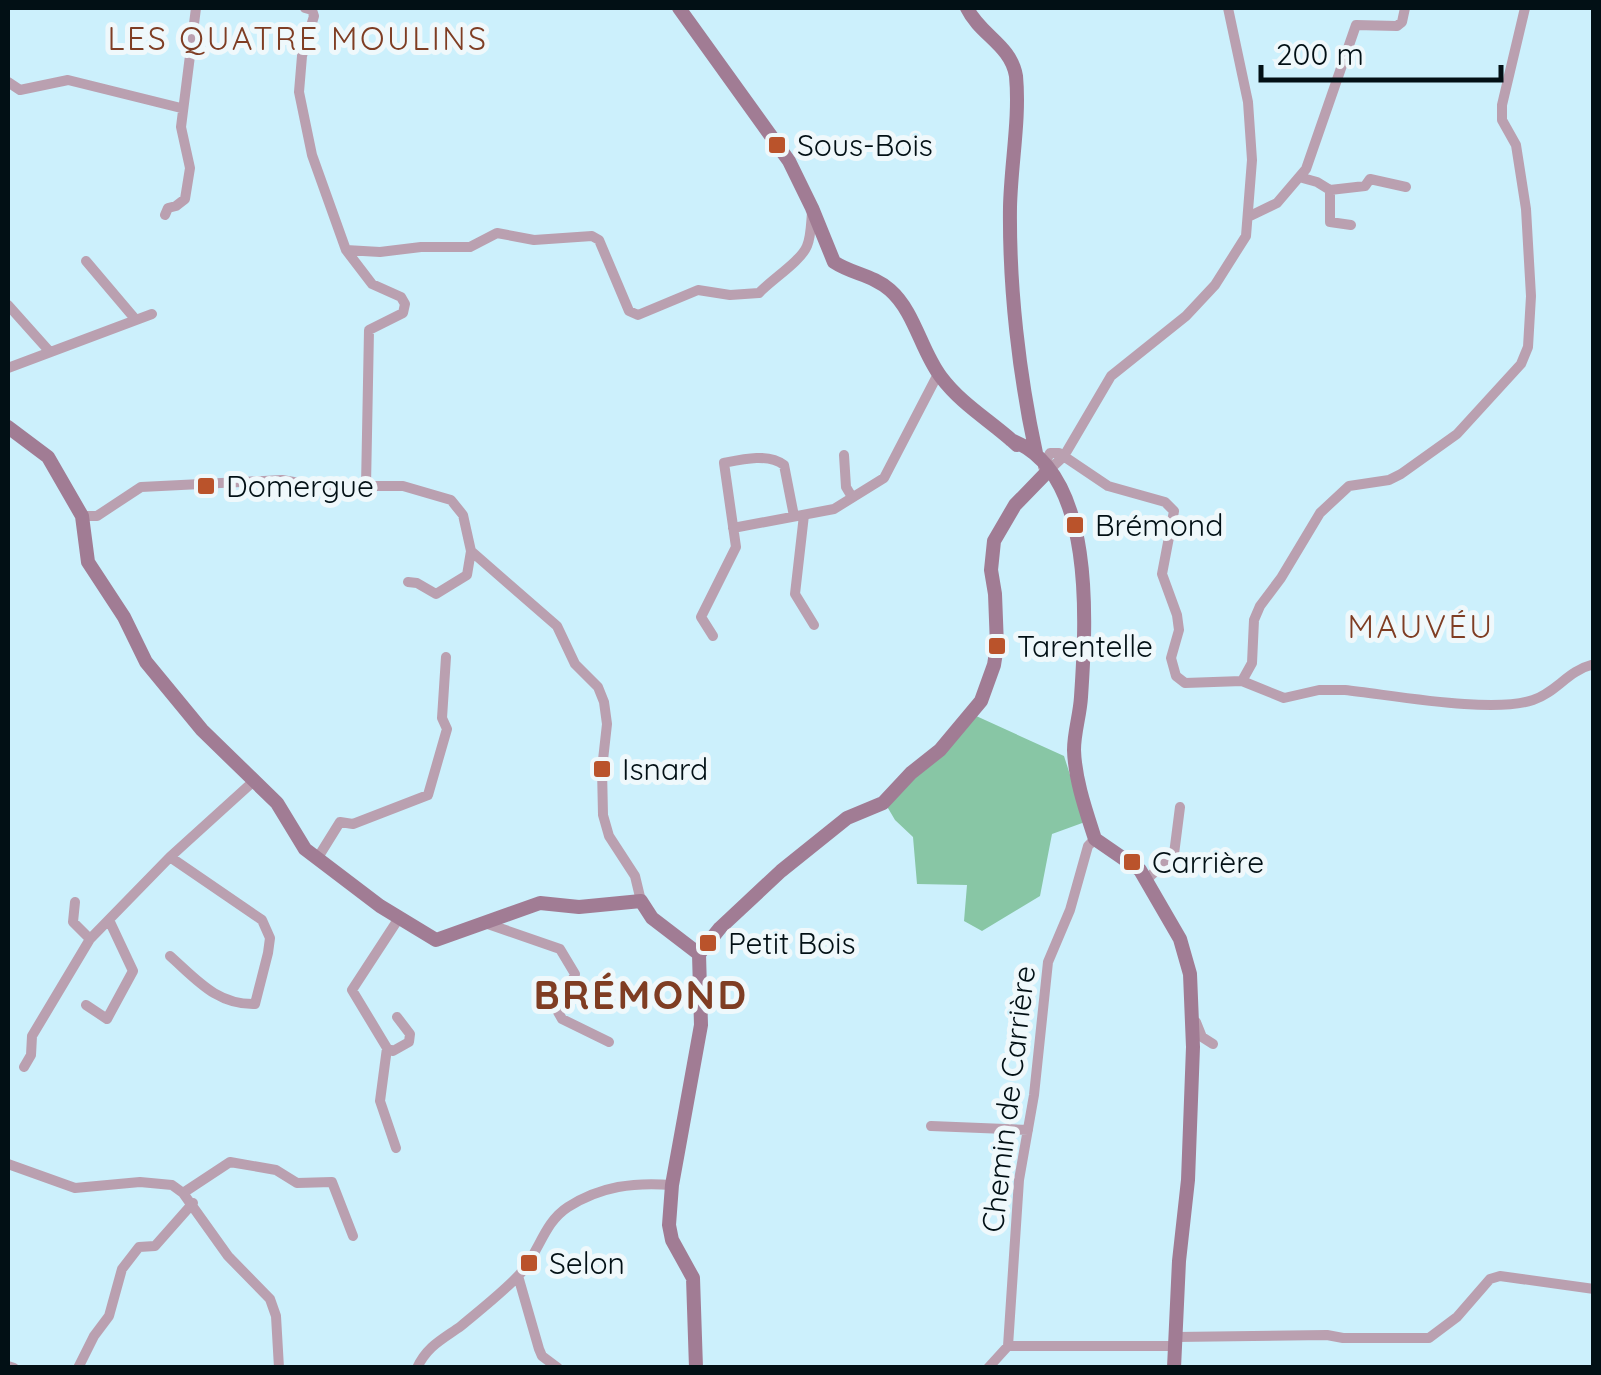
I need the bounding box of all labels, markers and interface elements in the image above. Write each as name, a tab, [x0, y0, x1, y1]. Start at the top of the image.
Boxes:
district label: LES QUATRE MOULINS	[107, 18, 489, 58]
scale bar	[1261, 20, 1501, 82]
text: 200 m	[1276, 35, 1364, 73]
place label: Sous-Bois	[797, 126, 933, 164]
marker: Sous-Bois	[766, 134, 788, 156]
place label: Domergue	[226, 467, 374, 505]
marker: Domergue	[195, 475, 217, 497]
place label: Brémond	[1095, 506, 1223, 544]
marker: Brémond	[1064, 514, 1086, 536]
district label: MAUVÉU	[1348, 606, 1494, 646]
place label: Tarentelle	[1017, 627, 1153, 665]
marker: Tarentelle	[986, 635, 1008, 657]
place label: Isnard	[622, 750, 708, 788]
marker: Isnard	[591, 758, 613, 780]
place label: Carrière	[1152, 843, 1264, 881]
marker: Carrière	[1121, 851, 1143, 873]
place label: Petit Bois	[728, 924, 856, 962]
marker: Petit Bois	[697, 932, 719, 954]
street label: Chemin de Carrière	[973, 964, 1043, 1234]
district label: BRÉMOND	[533, 969, 749, 1019]
place label: Selon	[549, 1244, 625, 1282]
marker: Selon	[518, 1252, 540, 1274]

